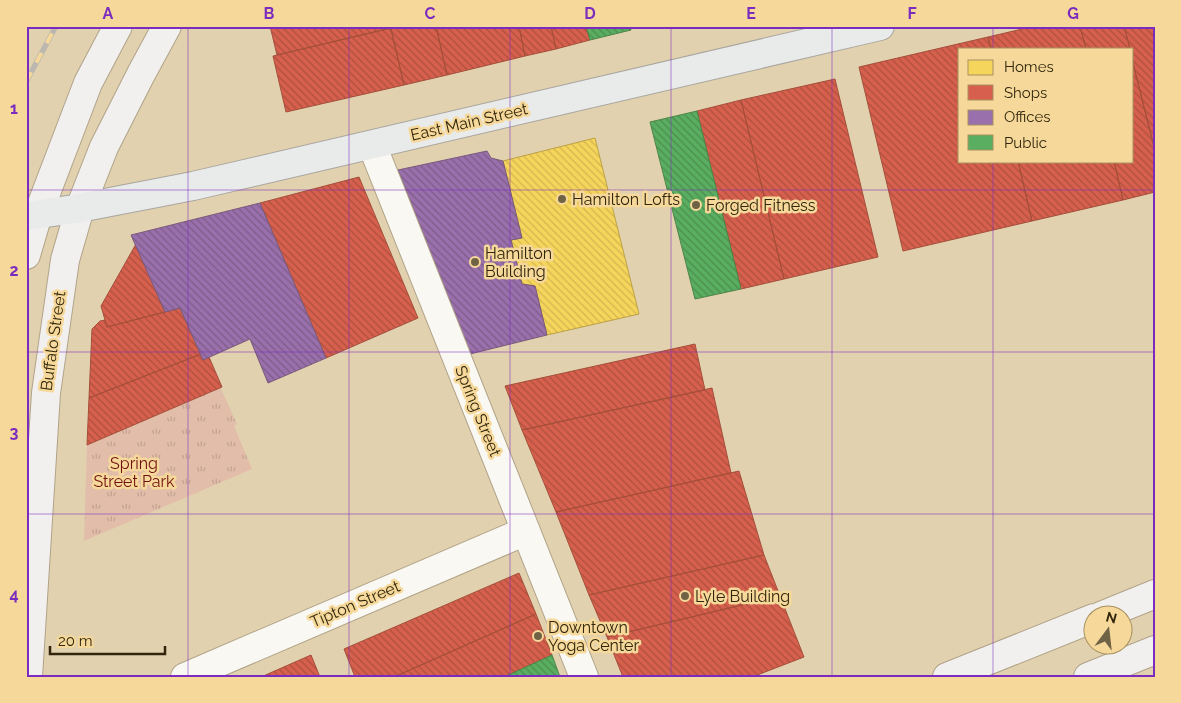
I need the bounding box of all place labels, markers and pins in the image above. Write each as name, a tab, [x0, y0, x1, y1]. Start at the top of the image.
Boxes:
place label: Hamilton Lofts	[572, 190, 680, 209]
marker: Hamilton Lofts	[556, 193, 568, 205]
place label: Forged Fitness	[706, 196, 816, 215]
marker: Forged Fitness	[690, 199, 702, 211]
place label: Hamilton Building	[485, 244, 552, 281]
marker: Hamilton Building	[469, 256, 481, 268]
place label: Lyle Building	[695, 587, 790, 606]
marker: Lyle Building	[679, 590, 691, 602]
place label: Downtown Yoga Center	[548, 618, 639, 655]
marker: Downtown Yoga Center	[532, 630, 544, 642]

